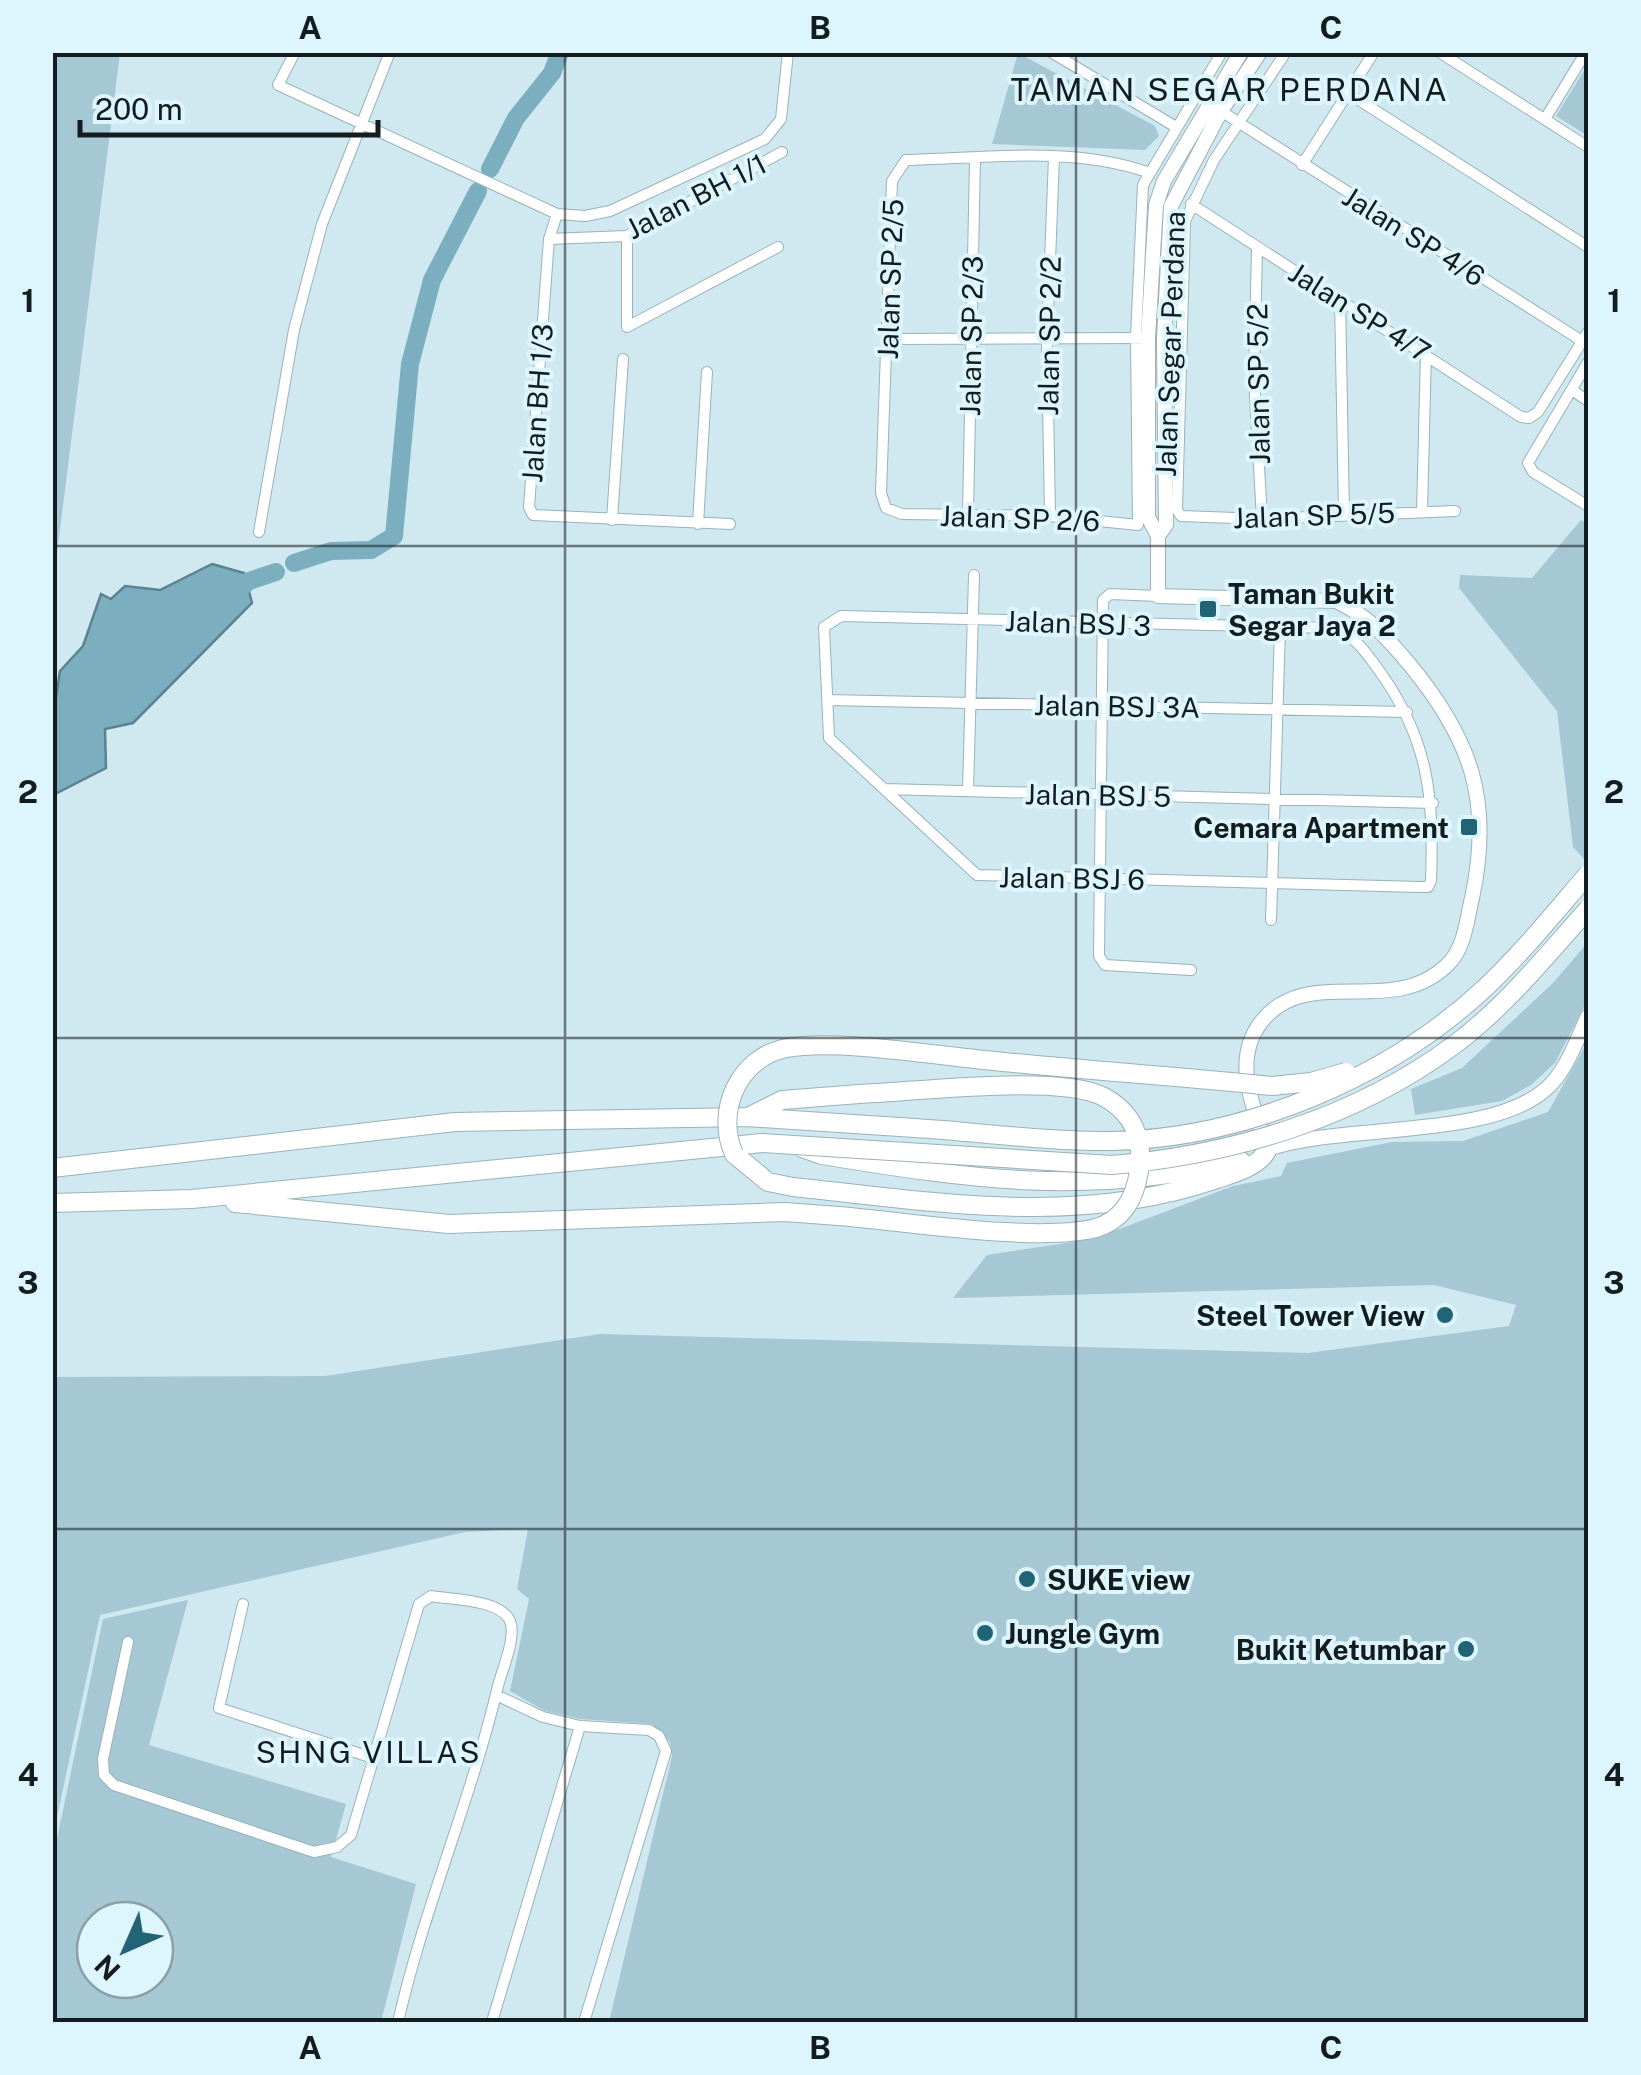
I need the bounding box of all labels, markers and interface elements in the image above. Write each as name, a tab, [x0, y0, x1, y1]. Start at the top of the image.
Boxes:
text: A	[298, 9, 322, 46]
text: B	[809, 9, 831, 46]
text: C	[1320, 9, 1342, 46]
district label: TAMAN SEGAR PERDANA	[1010, 71, 1450, 108]
scale bar	[80, 75, 378, 137]
text: 200 m	[95, 91, 183, 127]
street label: Jalan BH 1/1	[620, 147, 772, 245]
street label: Jalan SP 4/6	[1337, 179, 1491, 293]
street label: Jalan SP 2/5	[871, 198, 909, 360]
street label: Jalan Segar Perdana	[1149, 211, 1191, 477]
street label: Jalan SP 2/3	[953, 255, 989, 417]
street label: Jalan SP 4/7	[1283, 255, 1437, 369]
street label: Jalan SP 2/2	[1031, 256, 1067, 416]
text: 1	[21, 282, 35, 319]
text: 1	[1607, 282, 1621, 319]
street label: Jalan SP 5/2	[1240, 303, 1276, 465]
street label: Jalan BH 1/3	[515, 322, 559, 484]
street label: Jalan SP 5/5	[1232, 496, 1396, 534]
street label: Jalan SP 2/6	[939, 499, 1101, 537]
place label: Taman Bukit Segar Jaya 2	[1228, 577, 1396, 642]
marker: Taman Bukit Segar Jaya 2	[1197, 598, 1219, 620]
street label: Jalan BSJ 3	[1004, 604, 1152, 642]
street label: Jalan BSJ 3A	[1034, 688, 1200, 724]
text: 2	[18, 773, 38, 810]
text: 2	[1604, 773, 1624, 810]
street label: Jalan BSJ 5	[1025, 777, 1171, 813]
place label: Cemara Apartment	[1193, 811, 1449, 844]
marker: Cemara Apartment	[1458, 816, 1480, 838]
street label: Jalan BSJ 6	[999, 860, 1145, 896]
text: 3	[17, 1264, 39, 1301]
text: 3	[1603, 1264, 1625, 1301]
place label: Steel Tower View	[1196, 1299, 1425, 1332]
marker: Steel Tower View	[1434, 1304, 1456, 1326]
place label: SUKE view	[1047, 1563, 1191, 1596]
marker: SUKE view	[1016, 1568, 1038, 1590]
place label: Jungle Gym	[1005, 1617, 1160, 1650]
marker: Jungle Gym	[974, 1622, 996, 1644]
place label: Bukit Ketumbar	[1236, 1633, 1446, 1666]
marker: Bukit Ketumbar	[1455, 1638, 1477, 1660]
district label: SHNG VILLAS	[256, 1734, 482, 1770]
text: 4	[18, 1756, 39, 1793]
text: 4	[1604, 1756, 1625, 1793]
north arrow	[75, 1900, 175, 2000]
text: N	[88, 1949, 126, 1987]
text: A	[298, 2029, 322, 2066]
text: B	[809, 2029, 831, 2066]
text: C	[1320, 2029, 1342, 2066]

